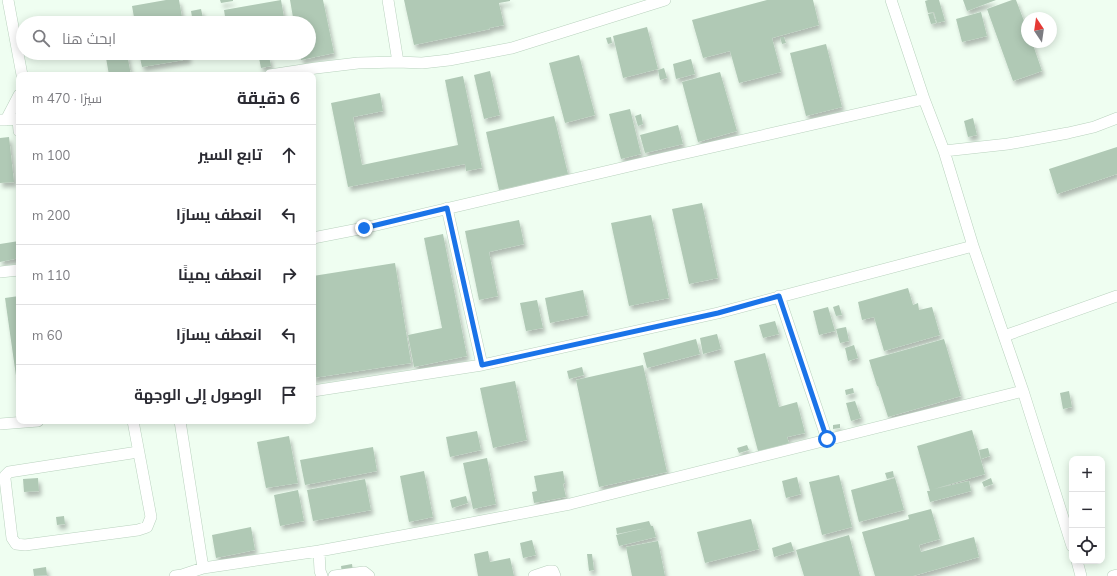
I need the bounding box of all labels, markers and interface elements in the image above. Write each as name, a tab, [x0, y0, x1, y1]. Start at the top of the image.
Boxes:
north arrow	[1021, 12, 1057, 48]
search box	[16, 16, 316, 60]
icon: search	[30, 27, 52, 49]
text: ابحث هنا	[62, 29, 116, 48]
text: 6 دقيقة	[237, 87, 300, 108]
text: سيرًا · 470 m	[32, 90, 102, 106]
icon: ahead	[278, 144, 300, 166]
text: تابع السير	[198, 145, 262, 164]
text: 100 m	[32, 147, 70, 163]
icon: left	[278, 204, 300, 226]
text: انعطف يسارًا	[176, 205, 262, 224]
text: 200 m	[32, 207, 70, 223]
route end	[355, 219, 373, 237]
icon: right	[278, 264, 300, 286]
text: انعطف يمينًا	[178, 265, 262, 284]
text: 110 m	[32, 267, 70, 283]
icon: left	[278, 324, 300, 346]
text: انعطف يسارًا	[176, 325, 262, 344]
text: 60 m	[32, 327, 62, 343]
icon: arrive	[278, 384, 300, 406]
text: الوصول إلى الوجهة	[134, 385, 262, 404]
route start	[818, 430, 836, 448]
map controls	[1069, 456, 1105, 564]
button: +	[1069, 456, 1105, 492]
button: −	[1069, 492, 1105, 528]
button: locate	[1069, 528, 1105, 564]

